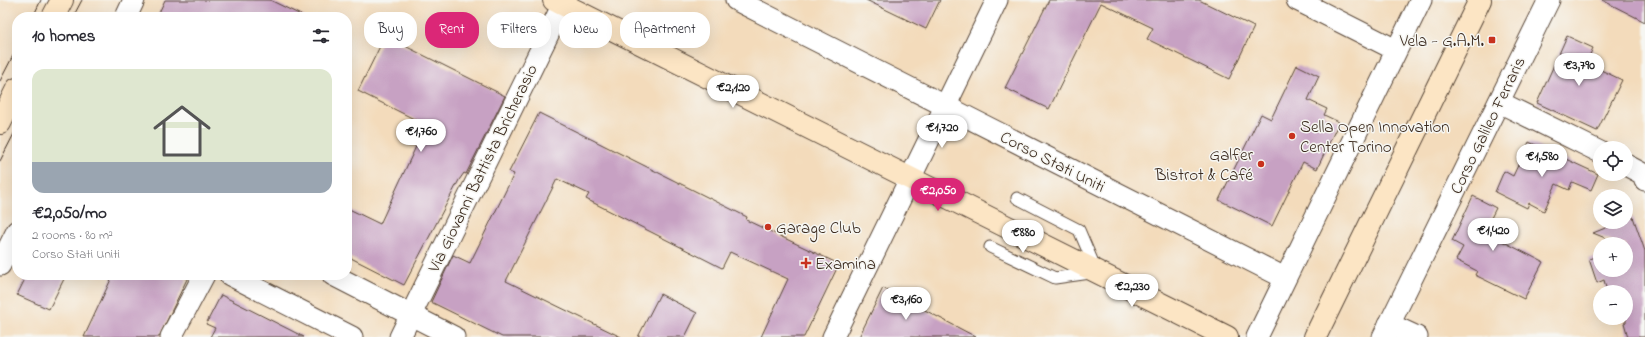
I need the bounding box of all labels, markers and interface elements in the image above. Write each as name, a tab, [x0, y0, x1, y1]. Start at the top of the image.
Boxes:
chip: Buy	[364, 12, 417, 48]
chip: Rent	[425, 12, 479, 48]
chip: Filters	[487, 12, 551, 48]
chip: New	[559, 12, 612, 48]
chip: Apartment	[620, 12, 710, 48]
text: 10 homes	[32, 24, 95, 49]
icon: filters	[310, 25, 332, 47]
place label: Vela - G.A.M.	[1399, 29, 1485, 54]
marker: Vela - G.A.M.	[1487, 35, 1497, 45]
street label: Corso Galileo Ferraris	[1444, 53, 1532, 198]
pin: €3,790	[1546, 53, 1612, 87]
text: €3,790	[1563, 56, 1595, 75]
street label: Via Giovanni Battista Bricherasio	[422, 60, 545, 278]
pin: €2,120	[700, 75, 766, 109]
text: €2,120	[716, 78, 750, 97]
icon: home	[146, 95, 218, 167]
pin: €1,720	[909, 115, 975, 149]
place label: Sella Open Innovation Center Torino	[1300, 115, 1450, 160]
text: €1,720	[926, 118, 958, 137]
pin: €1,760	[388, 119, 454, 153]
text: €1,760	[405, 122, 437, 141]
street label: Corso Stati Uniti	[995, 125, 1109, 200]
marker: Sella Open Innovation Center Torino	[1287, 131, 1297, 141]
map controls	[1593, 141, 1633, 325]
button: locate	[1593, 141, 1633, 181]
place label: Galfer Bistrot & Café	[1154, 143, 1254, 188]
pin: €1,580	[1509, 144, 1575, 178]
text: €1,580	[1525, 147, 1559, 166]
marker: Galfer Bistrot & Café	[1256, 159, 1266, 169]
pin: €2,050	[905, 178, 971, 212]
text: €2,050	[920, 181, 956, 200]
button: layers	[1593, 189, 1633, 229]
text: €2,050/mo	[32, 201, 107, 226]
place label: Garage Club	[776, 216, 861, 243]
pin: €1,420	[1460, 218, 1526, 252]
pin: €880	[999, 220, 1047, 254]
text: €1,420	[1477, 221, 1509, 240]
marker: Garage Club	[763, 222, 773, 232]
text: €880	[1011, 223, 1035, 242]
text: 2 rooms · 80 m²	[32, 226, 113, 245]
button: +	[1593, 237, 1633, 277]
text: Corso Stati Uniti	[32, 245, 120, 264]
place label: Examina	[815, 252, 876, 277]
marker: Examina	[800, 257, 812, 269]
pin: €2,230	[1099, 274, 1165, 308]
text: €2,230	[1114, 277, 1150, 296]
button: −	[1593, 285, 1633, 325]
pin: €3,160	[873, 287, 939, 321]
text: €3,160	[890, 290, 922, 309]

